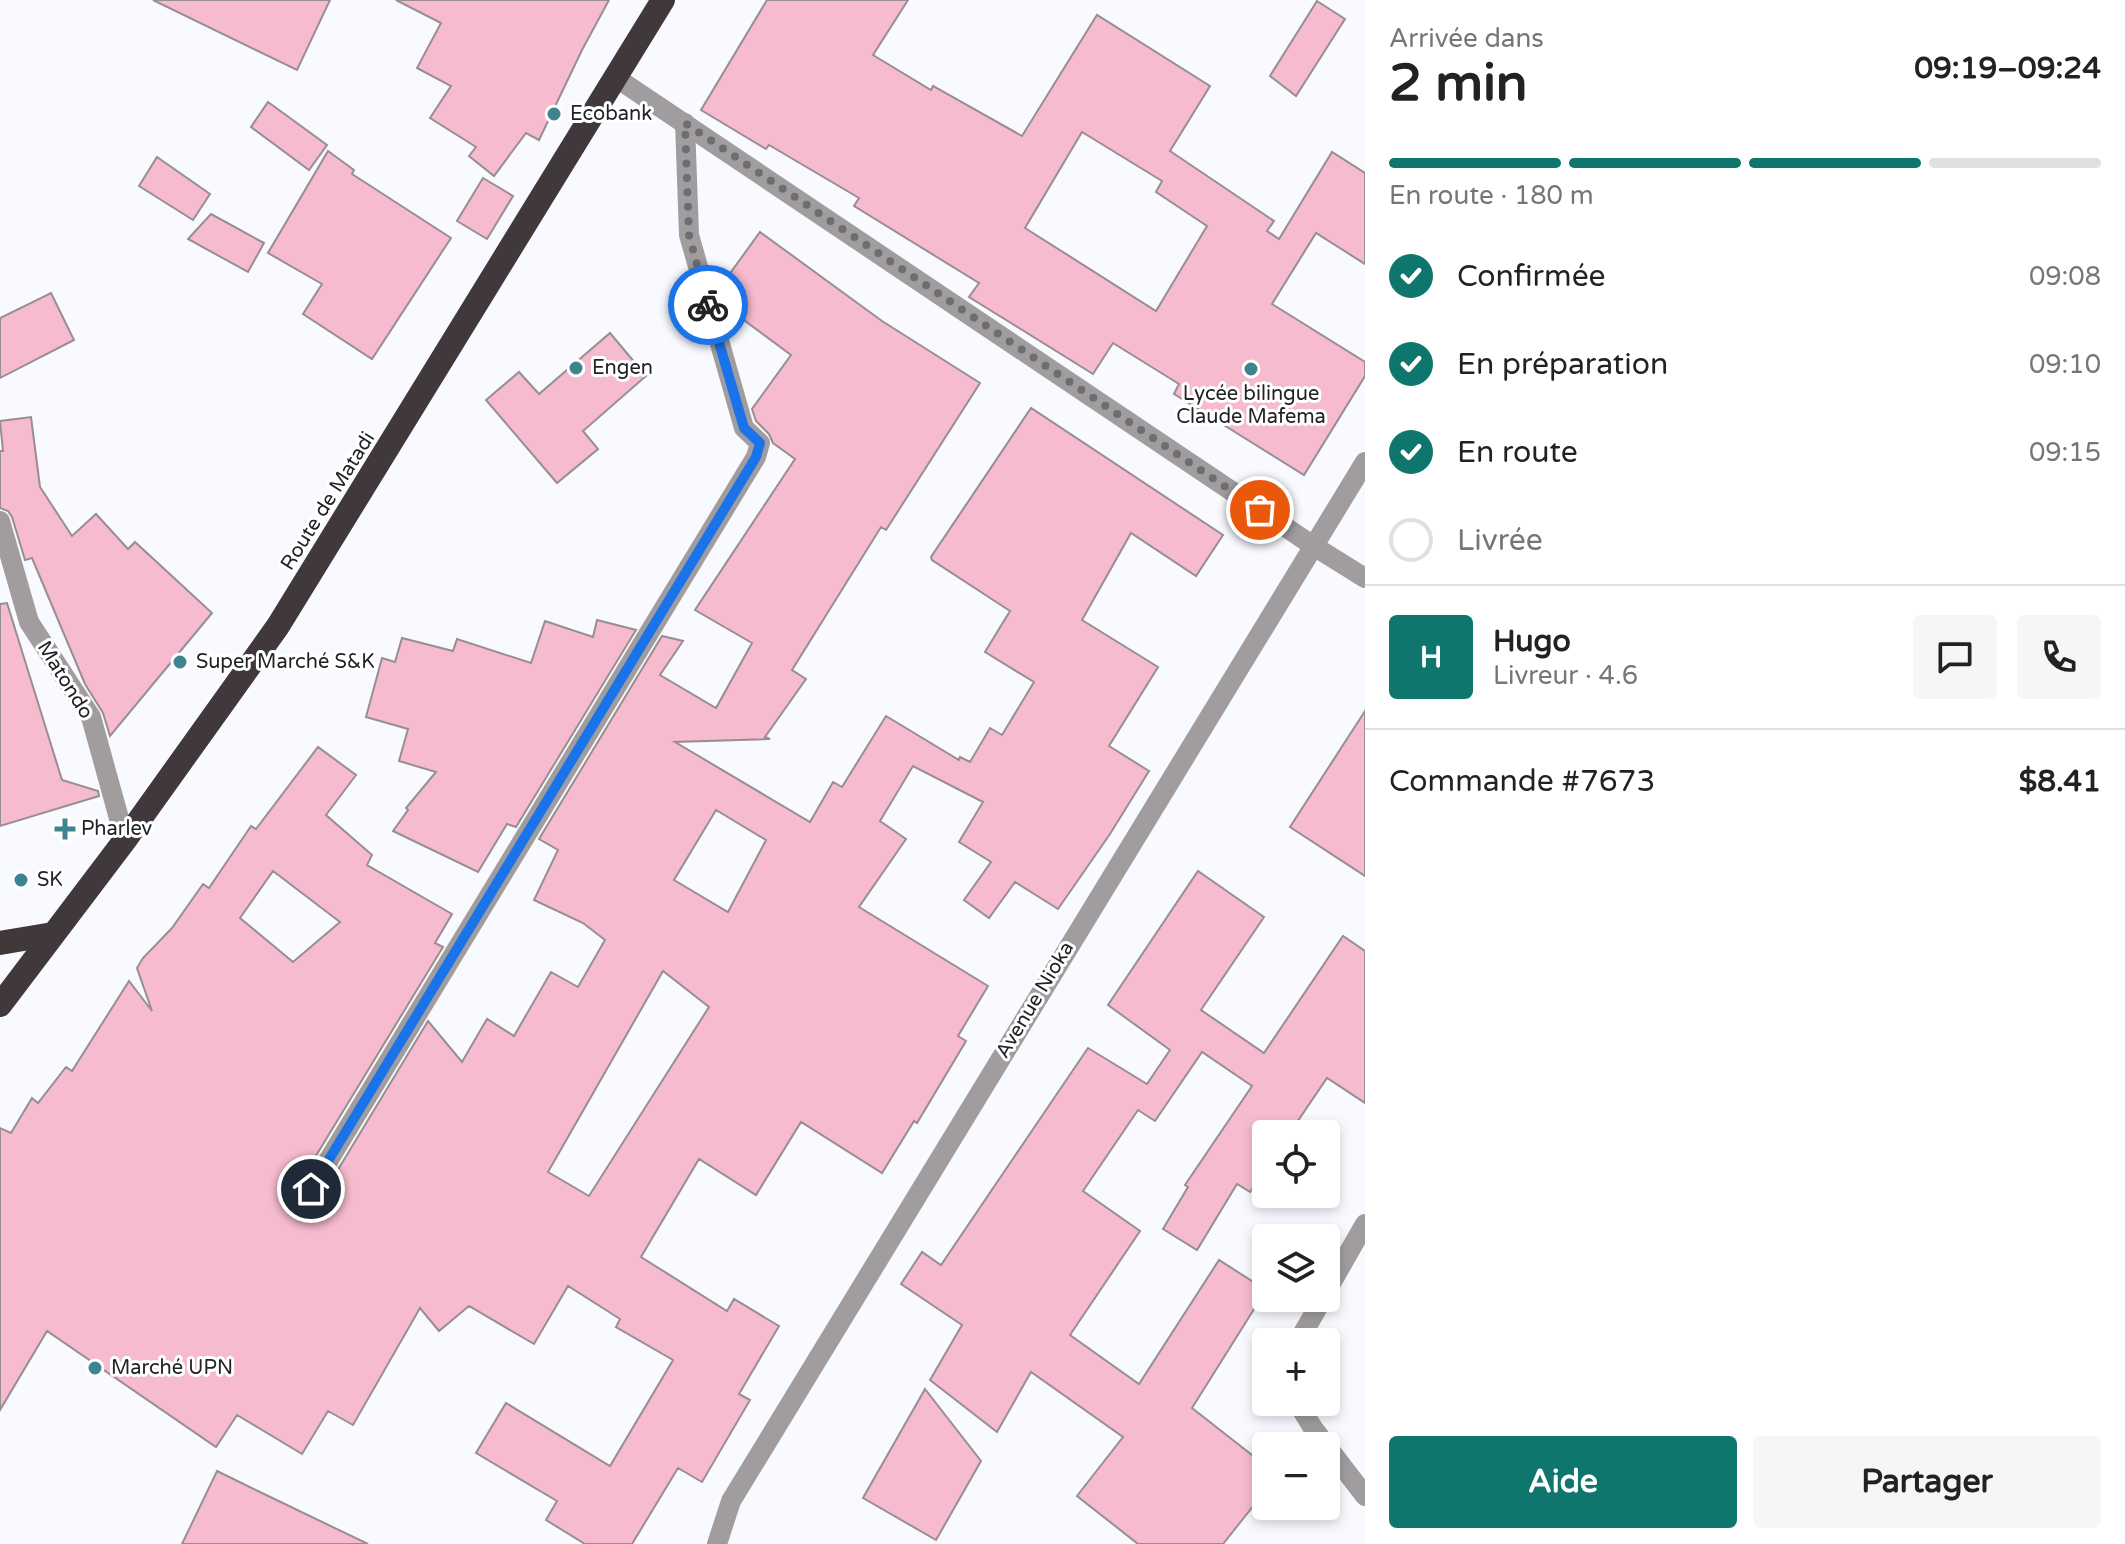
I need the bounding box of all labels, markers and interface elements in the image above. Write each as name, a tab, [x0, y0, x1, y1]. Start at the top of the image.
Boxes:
text: Arrivée dans	[1389, 23, 1544, 54]
text: 09:19–09:24	[1914, 50, 2101, 87]
text: 2 min	[1389, 52, 1528, 115]
place label: Ecobank	[570, 102, 652, 126]
marker: Ecobank	[545, 105, 563, 123]
text: En route · 180 m	[1389, 180, 1594, 211]
icon: check	[1389, 254, 1433, 298]
text: Confirmée	[1457, 258, 1606, 295]
text: 09:08	[2029, 261, 2101, 292]
courier	[668, 265, 748, 345]
icon: bike	[686, 283, 730, 327]
icon: check	[1389, 342, 1433, 386]
text: En préparation	[1457, 346, 1668, 383]
text: 09:10	[2029, 349, 2101, 380]
place label: Engen	[592, 356, 653, 380]
marker: Engen	[567, 359, 585, 377]
marker: Lycée bilingue Claude Mafema	[1242, 360, 1260, 378]
place label: Lycée bilingue Claude Mafema	[1176, 382, 1326, 429]
street label: Route de Matadi	[276, 427, 380, 575]
icon: check	[1389, 430, 1433, 474]
text: En route	[1457, 434, 1578, 471]
text: 09:15	[2029, 437, 2101, 468]
pin	[1226, 476, 1294, 544]
icon: bag	[1238, 488, 1282, 532]
text: Livrée	[1457, 522, 1543, 559]
button: chat	[1913, 615, 1997, 699]
button: phone	[2017, 615, 2101, 699]
text: Hugo	[1493, 623, 1571, 660]
street label: Matondo	[32, 637, 98, 723]
text: H	[1420, 639, 1442, 676]
place label: Super Marché S&K	[196, 650, 375, 674]
marker: Super Marché S&K	[171, 653, 189, 671]
text: Livreur · 4.6	[1493, 660, 1638, 691]
text: Commande #7673	[1389, 763, 1655, 800]
text: $8.41	[2019, 763, 2101, 800]
place label: Pharlev	[81, 817, 153, 841]
marker: Pharlev	[56, 820, 74, 838]
place label: SK	[37, 868, 63, 892]
marker: SK	[12, 871, 30, 889]
street label: Avenue Nioka	[991, 937, 1079, 1063]
map controls	[1252, 1120, 1340, 1520]
button: locate	[1252, 1120, 1340, 1208]
pin	[277, 1155, 345, 1223]
icon: home	[289, 1167, 333, 1211]
button: layers	[1252, 1224, 1340, 1312]
button: +	[1252, 1328, 1340, 1416]
place label: Marché UPN	[111, 1356, 233, 1380]
marker: Marché UPN	[86, 1359, 104, 1377]
button: −	[1252, 1432, 1340, 1520]
button: Aide	[1389, 1436, 1737, 1528]
button: Partager	[1753, 1436, 2101, 1528]

